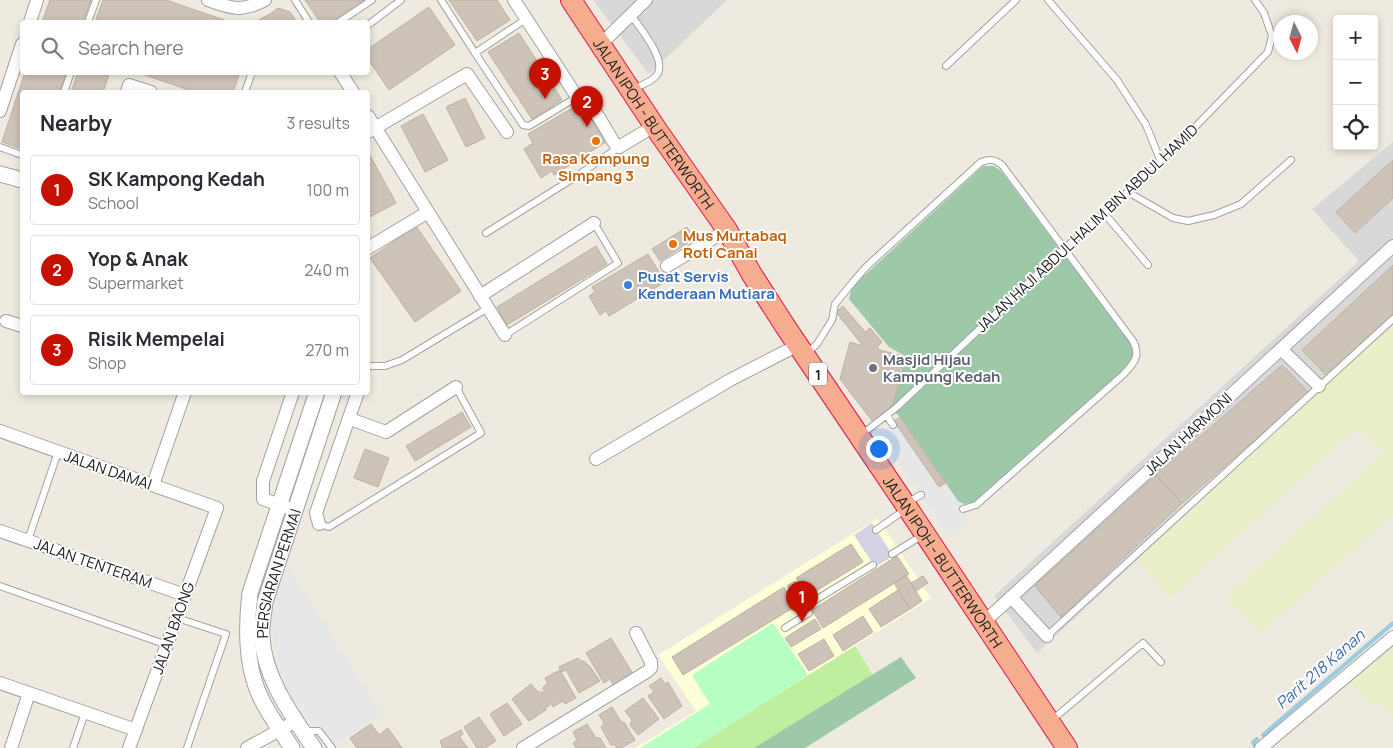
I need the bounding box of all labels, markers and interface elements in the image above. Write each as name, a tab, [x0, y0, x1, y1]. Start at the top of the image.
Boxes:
north arrow	[1273, 15, 1318, 60]
map controls	[1333, 15, 1378, 150]
button: +	[1333, 15, 1378, 60]
search box	[20, 20, 370, 75]
icon: search	[38, 34, 66, 62]
street label: JALAN IPOH - BUTTERWORTH	[589, 34, 720, 213]
text: Search here	[78, 35, 184, 61]
pin: 3	[529, 58, 561, 99]
button: −	[1333, 60, 1378, 105]
pin: 2	[571, 86, 603, 127]
button: locate	[1333, 105, 1378, 150]
text: Nearby	[40, 109, 112, 137]
text: 3 results	[287, 112, 350, 134]
street label: JALAN HAJI ABDUL HALIM BIN ABDUL HAMID	[971, 119, 1203, 337]
marker: Rasa Kampung Simpang 3	[590, 135, 602, 147]
place label: Rasa Kampung Simpang 3	[542, 148, 650, 186]
text: SK Kampong Kedah	[88, 166, 265, 192]
text: 1	[53, 179, 61, 201]
text: 100 m	[306, 179, 349, 201]
text: School	[88, 192, 139, 214]
place label: Mus Murtabaq Roti Canai	[683, 225, 787, 263]
marker: Mus Murtabaq Roti Canai	[667, 238, 679, 250]
text: Yop & Anak	[88, 246, 188, 272]
text: 2	[52, 259, 62, 281]
text: 240 m	[304, 259, 349, 281]
place label: Pusat Servis Kenderaan Mutiara	[638, 266, 775, 304]
text: Supermarket	[88, 272, 184, 294]
marker: Pusat Servis Kenderaan Mutiara	[622, 279, 634, 291]
text: Risik Mempelai	[88, 326, 225, 352]
text: 3	[52, 339, 62, 361]
text: 270 m	[305, 339, 349, 361]
place label: Masjid Hijau Kampung Kedah	[883, 349, 1001, 387]
text: Shop	[88, 352, 126, 374]
road number: 1	[809, 362, 827, 386]
marker: Masjid Hijau Kampung Kedah	[867, 362, 879, 374]
street label: JALAN HARMONI	[1140, 388, 1236, 480]
your location	[866, 436, 892, 462]
street label: JALAN DAMAI	[61, 445, 155, 495]
street label: JALAN IPOH - BUTTERWORTH	[878, 472, 1008, 652]
street label: PERSIARAN PERMAI	[251, 506, 306, 639]
street label: JALAN TENTERAM	[31, 533, 155, 593]
street label: JALAN BAONG	[147, 579, 200, 677]
pin: 1	[786, 581, 818, 622]
water label: Parit 218 Kanan	[1271, 624, 1370, 714]

